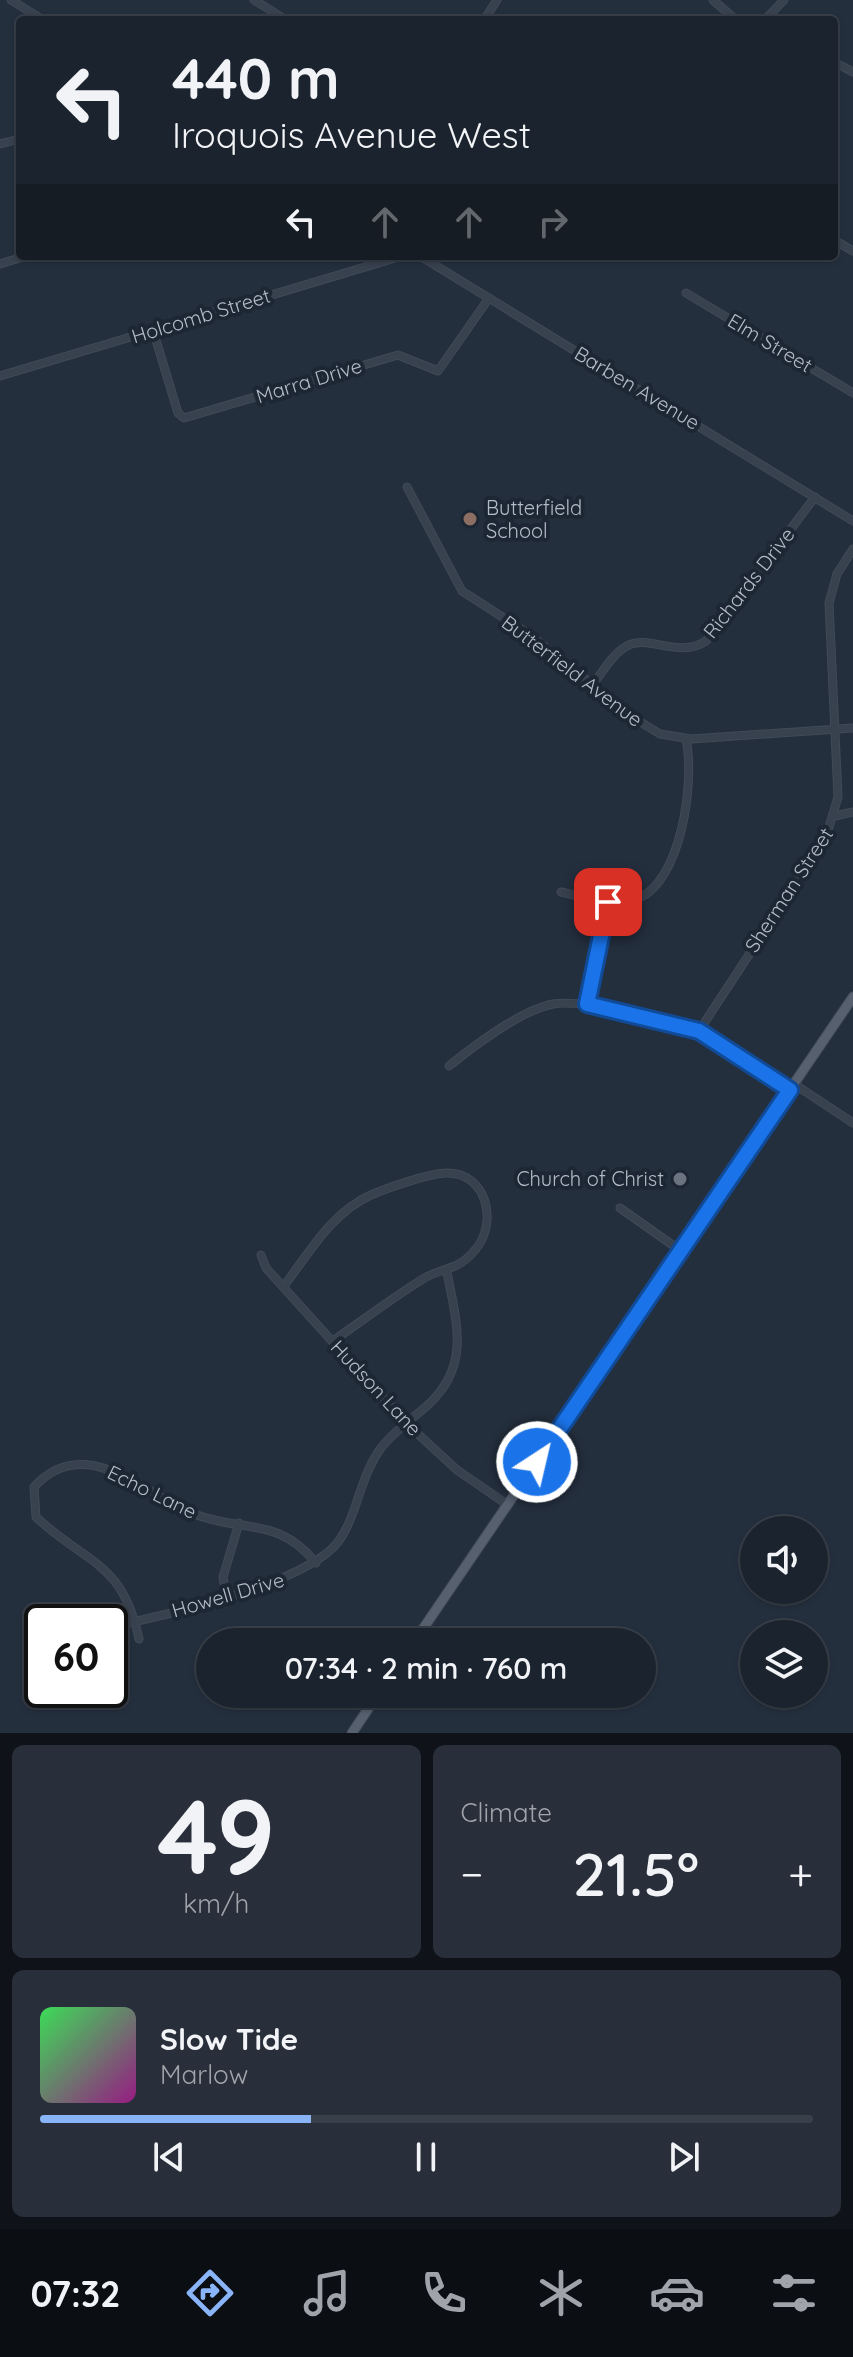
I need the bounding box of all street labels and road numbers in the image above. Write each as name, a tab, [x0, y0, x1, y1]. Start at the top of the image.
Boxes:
street label: Holcomb Street	[128, 282, 273, 348]
street label: Elm Street	[723, 308, 817, 378]
street label: Barben Avenue	[570, 340, 704, 435]
street label: Marra Drive	[253, 353, 365, 408]
street label: Richards Drive	[698, 522, 800, 643]
street label: Butterfield Avenue	[497, 609, 648, 732]
street label: Sherman Street	[739, 823, 838, 957]
street label: Hudson Lane	[326, 1335, 427, 1441]
street label: Echo Lane	[104, 1459, 201, 1524]
street label: Howell Drive	[169, 1567, 287, 1622]

